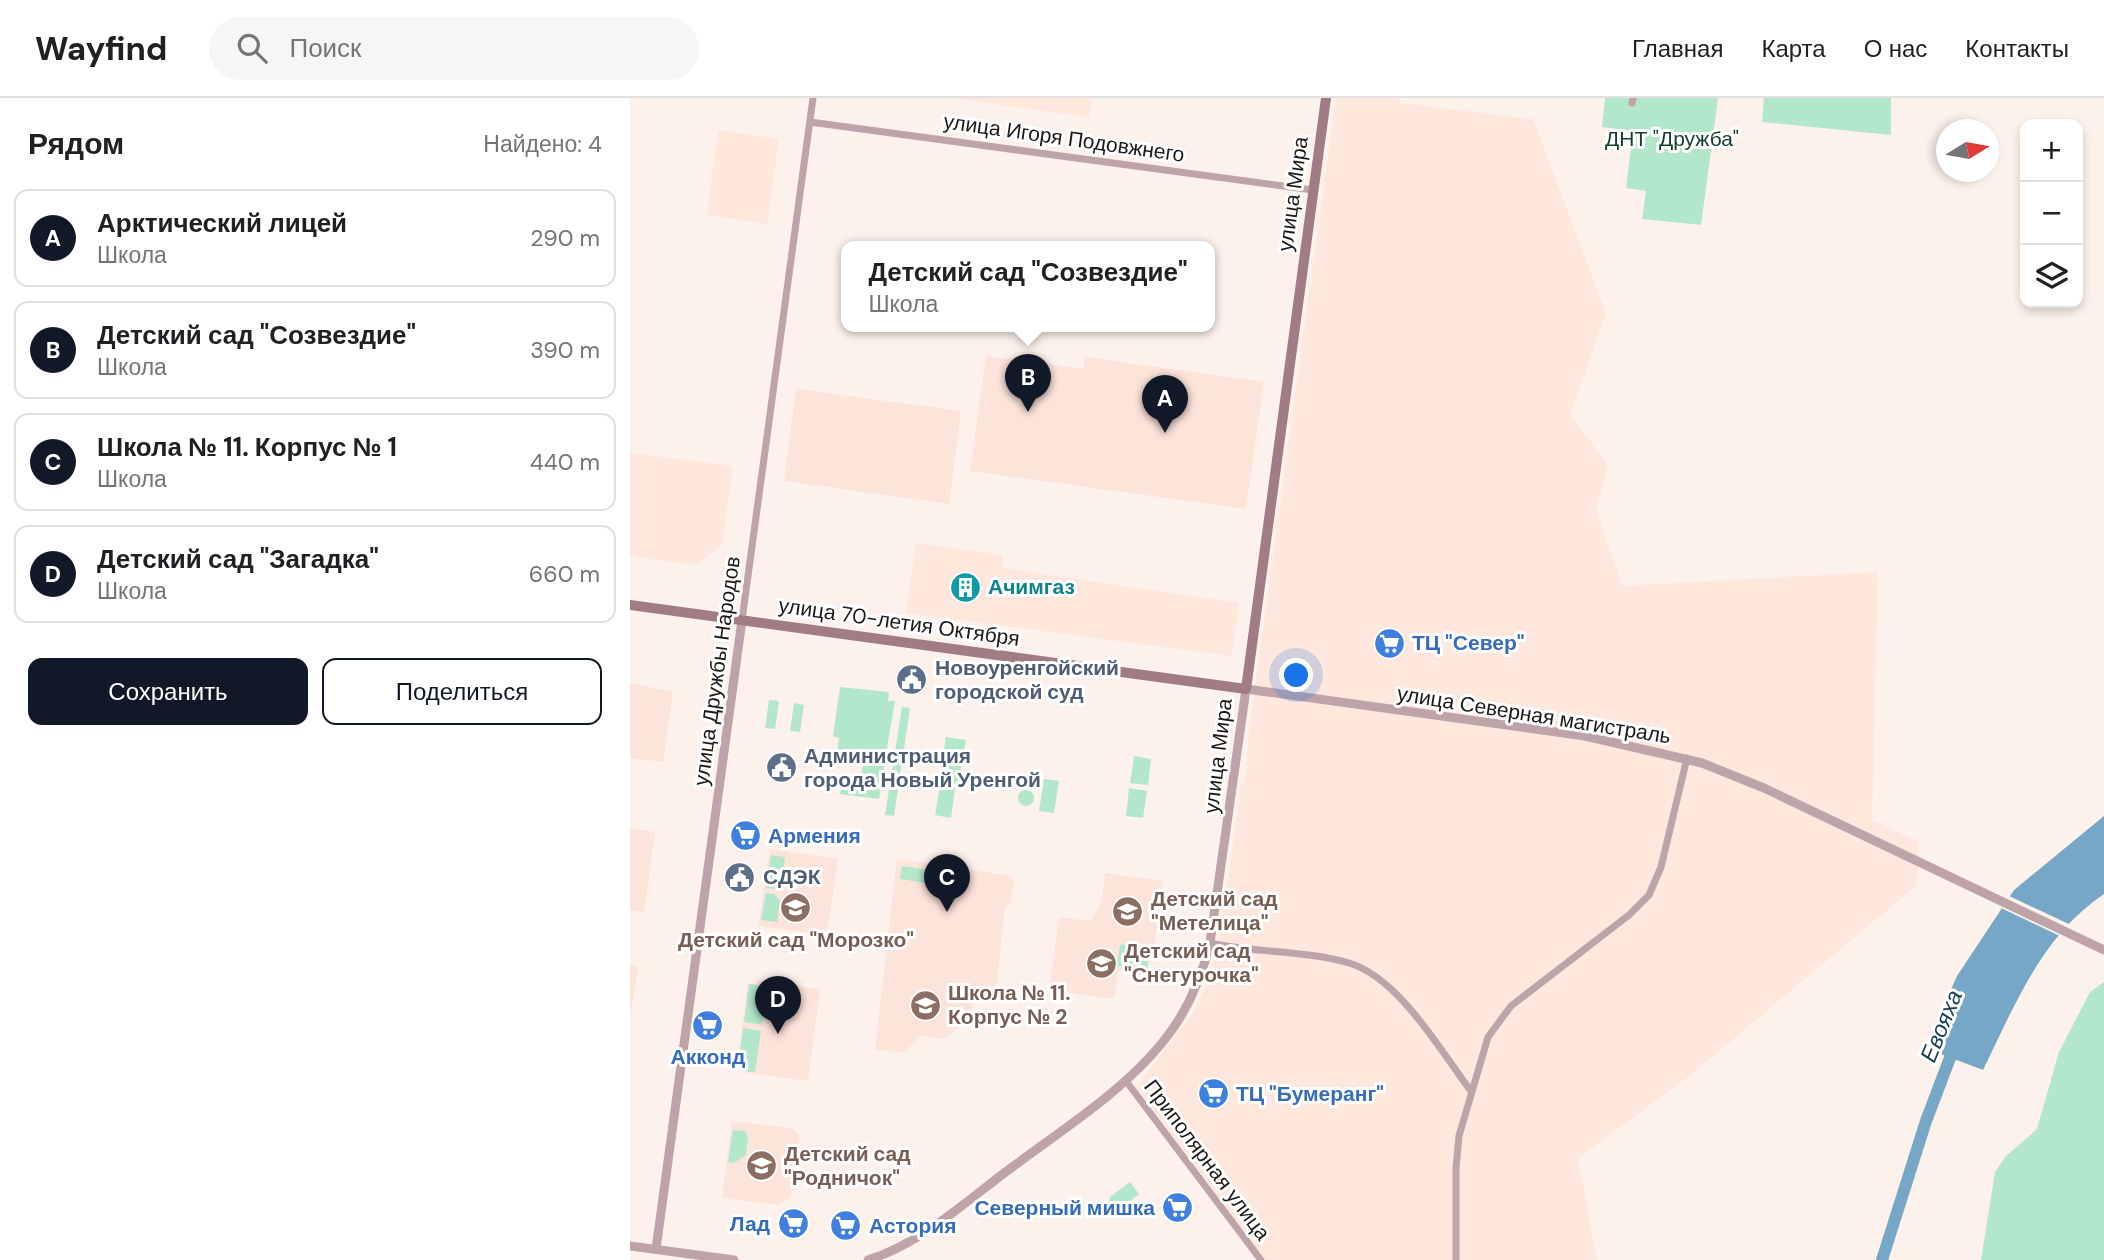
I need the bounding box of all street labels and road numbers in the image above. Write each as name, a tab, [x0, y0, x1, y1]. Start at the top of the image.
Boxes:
street label: улица Игоря Подовжнего	[942, 107, 1186, 169]
street label: улица Мира	[1271, 134, 1315, 253]
street label: улица Дружбы Народов	[687, 554, 747, 788]
street label: улица 70-летия Октября	[777, 591, 1021, 653]
street label: улица Северная магистраль	[1395, 680, 1673, 750]
street label: улица Мира	[1197, 696, 1239, 815]
street label: Приполярная улица	[1137, 1074, 1277, 1246]

